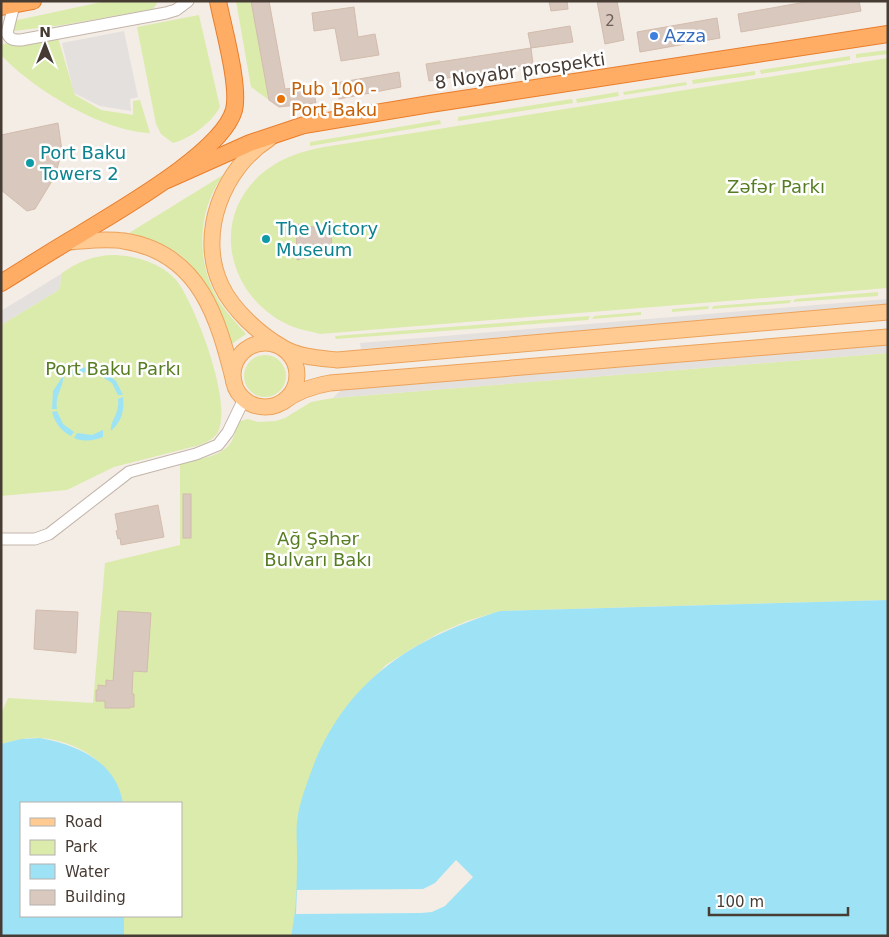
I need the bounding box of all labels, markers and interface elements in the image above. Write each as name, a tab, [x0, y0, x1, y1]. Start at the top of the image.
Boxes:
house number: 2	[605, 12, 615, 30]
north arrow	[20, 20, 70, 70]
text: N	[39, 24, 51, 40]
place label: Azza	[664, 25, 706, 46]
marker: Azza	[648, 30, 660, 42]
street label: 8 Noyabr prospekti	[433, 48, 606, 93]
place label: Pub 100 - Port Baku	[291, 78, 377, 120]
marker: Pub 100 - Port Baku	[275, 93, 287, 105]
place label: Port Baku Towers 2	[39, 142, 126, 184]
marker: Port Baku Towers 2	[24, 157, 36, 169]
park label: Zəfər Parkı	[727, 176, 825, 197]
place label: The Victory Museum	[275, 218, 378, 260]
marker: The Victory Museum	[260, 233, 272, 245]
park label: Port Baku Parkı	[45, 358, 181, 379]
park label: Ağ Şəhər Bulvarı Bakı	[264, 528, 372, 570]
legend	[20, 802, 182, 917]
text: Road	[65, 813, 103, 831]
text: Park	[65, 838, 98, 856]
text: Water	[65, 863, 110, 881]
scale bar	[709, 884, 848, 916]
text: Building	[65, 888, 126, 906]
text: 100 m	[716, 893, 764, 911]

